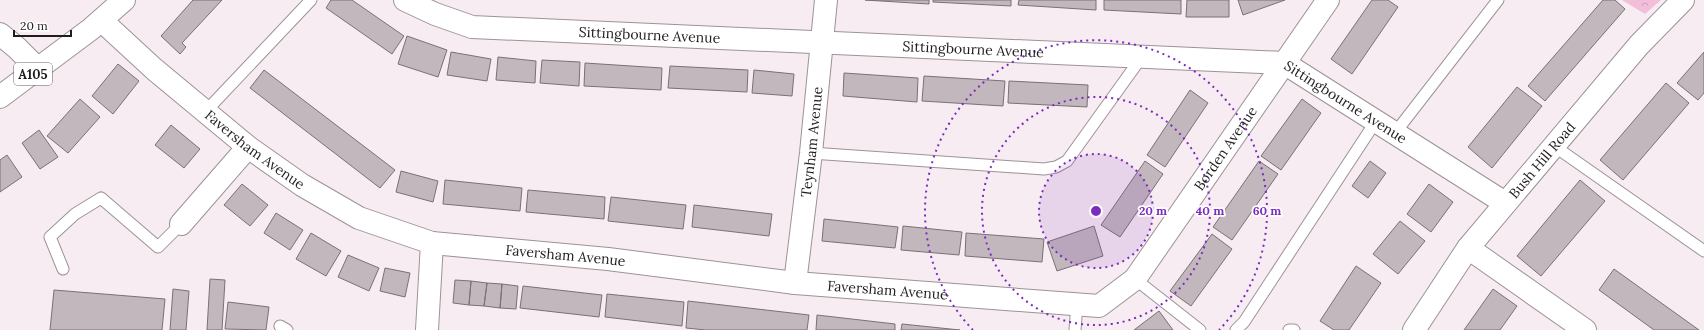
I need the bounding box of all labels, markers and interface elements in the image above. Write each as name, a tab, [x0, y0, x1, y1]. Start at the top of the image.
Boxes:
scale bar	[14, 12, 71, 38]
text: 20 m	[20, 18, 48, 33]
street label: Sittingbourne Avenue	[578, 23, 721, 47]
street label: Sittingbourne Avenue	[902, 37, 1045, 61]
street label: Sittingbourne Avenue	[1281, 57, 1411, 148]
road number: A105	[14, 63, 52, 85]
street label: Teynham Avenue	[797, 85, 826, 198]
street label: Borden Avenue	[1190, 102, 1261, 194]
street label: Faversham Avenue	[201, 106, 309, 193]
street label: Bush Hill Road	[1505, 118, 1579, 202]
text: 20 m	[1139, 203, 1167, 218]
text: 40 m	[1196, 203, 1224, 218]
text: 60 m	[1253, 203, 1281, 218]
centre of rings	[1089, 204, 1103, 218]
street label: Faversham Avenue	[505, 241, 627, 270]
street label: Faversham Avenue	[827, 276, 949, 304]

